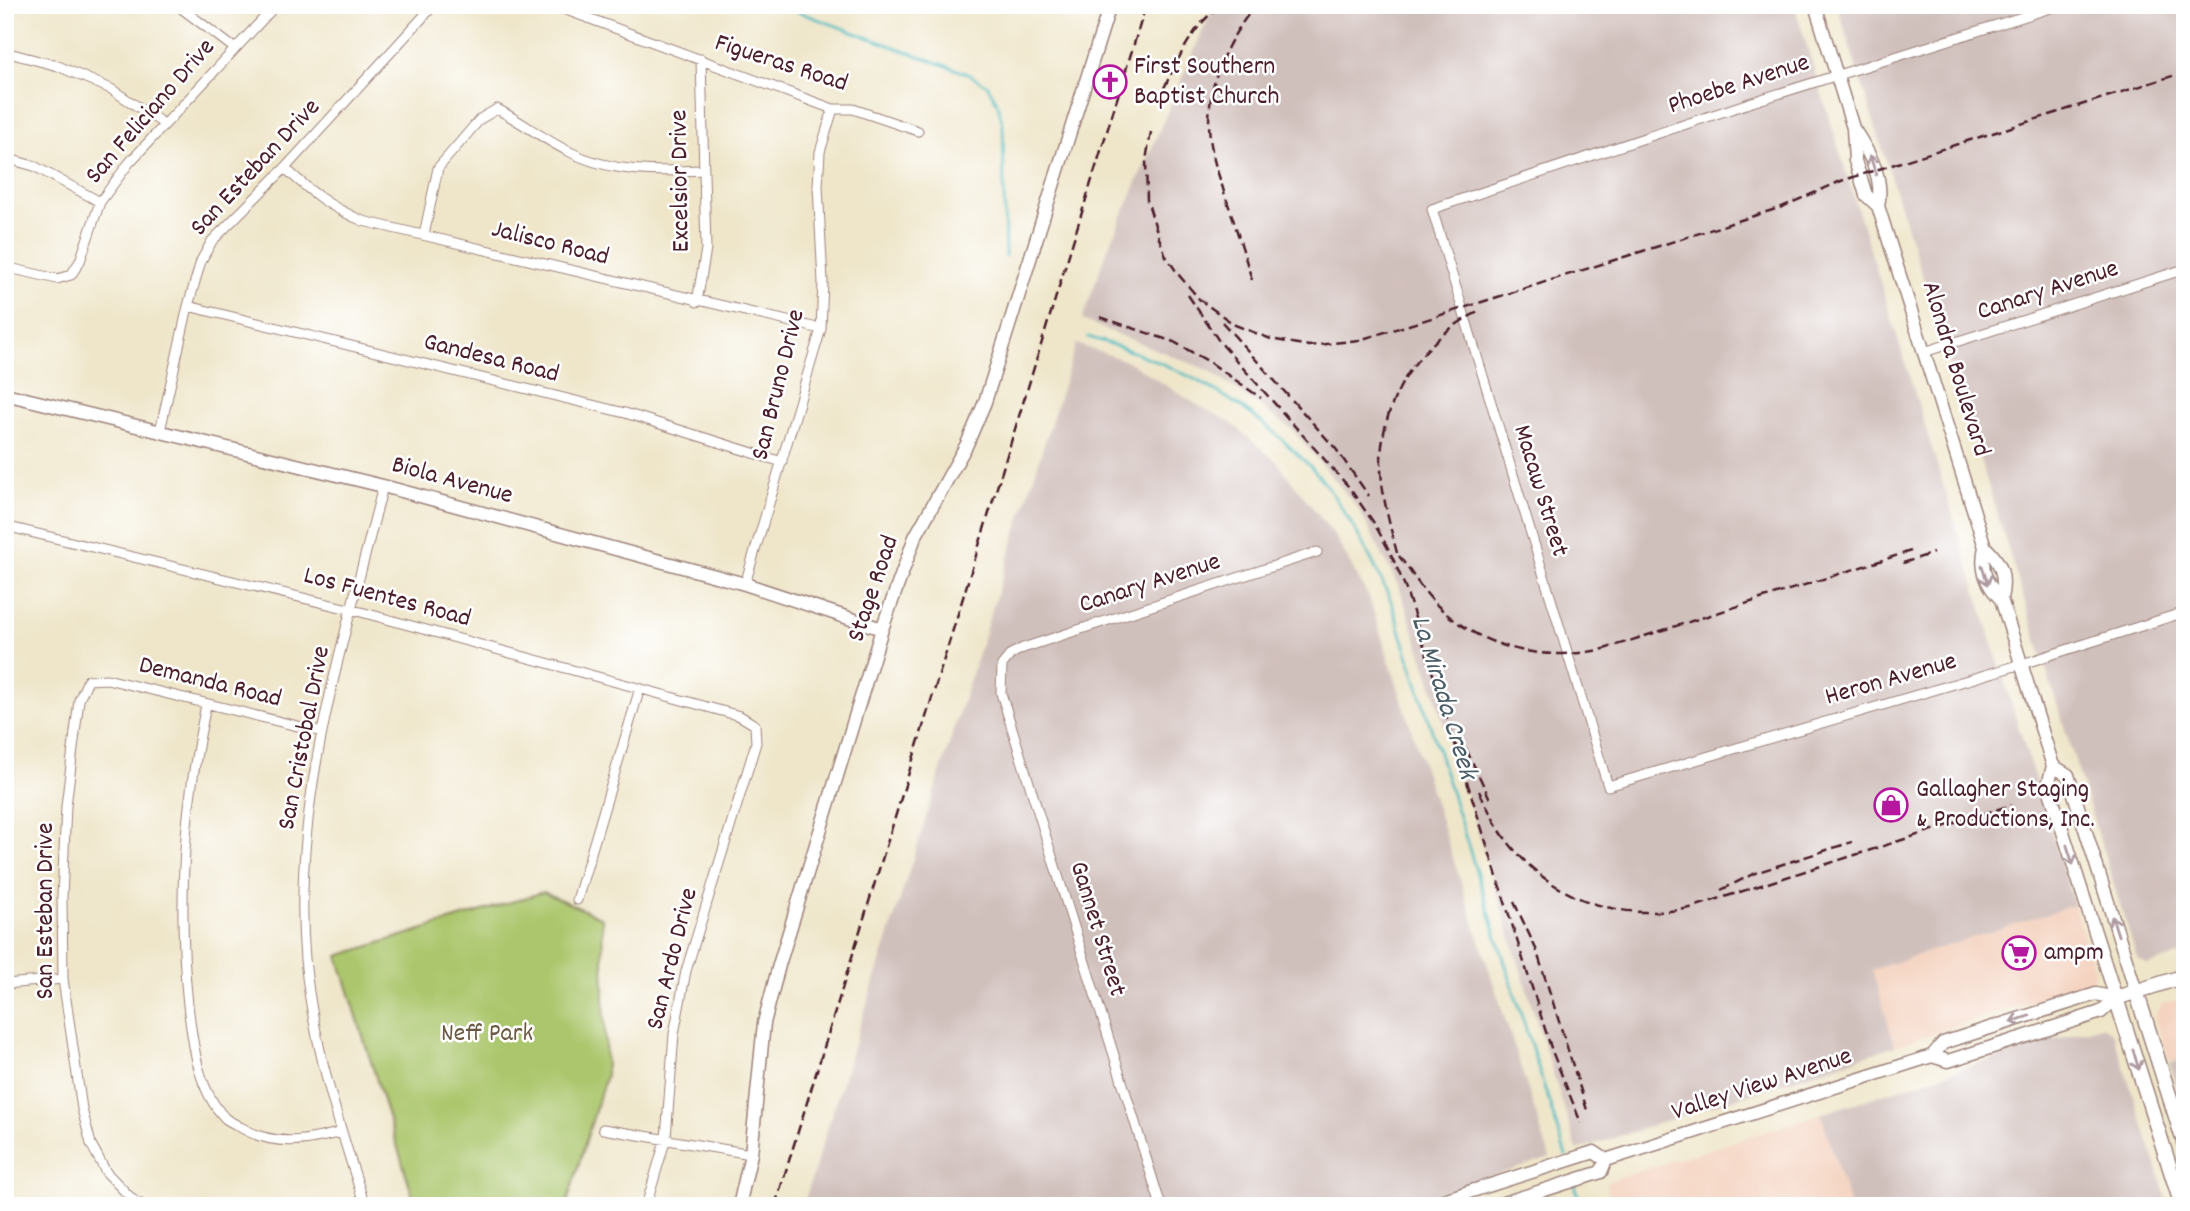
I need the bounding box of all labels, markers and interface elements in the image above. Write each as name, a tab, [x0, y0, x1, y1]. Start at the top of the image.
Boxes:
street label: Figueras Road	[710, 25, 852, 103]
street label: San Feliciano Drive	[77, 31, 225, 193]
street label: Phoebe Avenue	[1664, 45, 1814, 125]
place label: First Southern Baptist Church	[1134, 49, 1279, 116]
church icon: First Southern Baptist Church	[1091, 63, 1129, 101]
street label: San Esteban Drive	[182, 91, 330, 245]
street label: Excelsior Drive	[661, 109, 701, 253]
one-way arrow	[1866, 154, 1879, 176]
street label: Jalisco Road	[487, 212, 613, 276]
street label: Canary Avenue	[1973, 251, 2123, 331]
street label: Alondra Boulevard	[1911, 277, 1999, 461]
street label: San Bruno Drive	[742, 306, 816, 464]
street label: Gandesa Road	[419, 324, 563, 394]
street label: Macaw Street	[1502, 421, 1578, 562]
street label: Biola Avenue	[387, 447, 517, 515]
street label: Stage Road	[838, 531, 910, 647]
street label: Canary Avenue	[1075, 544, 1225, 624]
street label: Los Fuentes Road	[299, 558, 475, 638]
one-way arrow	[1980, 564, 1993, 586]
water label: La Mirada Creek	[1398, 611, 1487, 787]
street label: San Cristobal Drive	[269, 643, 341, 833]
street label: Heron Avenue	[1821, 644, 1961, 716]
street label: Demanda Road	[135, 647, 285, 719]
place label: Gallagher Staging & Productions, Inc.	[1916, 772, 2095, 839]
shop icon: Gallagher Staging & Productions, Inc.	[1872, 786, 1910, 824]
street label: San Esteban Drive	[28, 823, 65, 999]
one-way arrow	[2064, 844, 2077, 866]
street label: Gannet Street	[1059, 857, 1135, 1001]
street label: San Ardo Drive	[637, 884, 709, 1034]
one-way arrow	[2108, 916, 2121, 938]
supermarket icon: ampm	[2000, 934, 2038, 972]
place label: ampm	[2044, 935, 2104, 972]
one-way arrow	[2009, 1013, 2031, 1026]
park label: Neff Park	[441, 1016, 533, 1053]
street label: Valley View Avenue	[1667, 1038, 1857, 1132]
one-way arrow	[2130, 1048, 2143, 1070]

